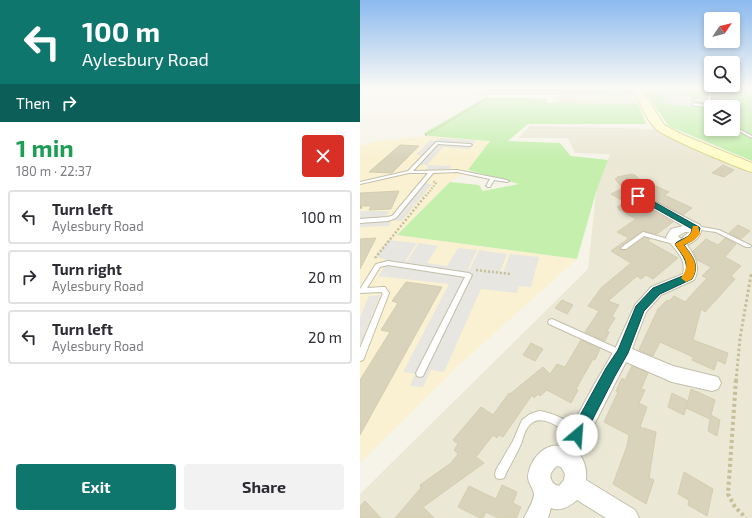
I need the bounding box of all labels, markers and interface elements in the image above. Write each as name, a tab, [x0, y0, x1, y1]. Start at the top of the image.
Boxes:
north arrow	[704, 12, 740, 48]
map controls	[704, 12, 740, 136]
text: 100 m	[82, 14, 160, 48]
icon: left	[16, 16, 68, 68]
text: Aylesbury Road	[82, 48, 209, 70]
button: search	[704, 56, 740, 92]
icon: right	[58, 92, 80, 114]
text: Then	[16, 94, 50, 112]
button: layers	[704, 100, 740, 136]
text: 1 min	[16, 133, 74, 162]
button: close	[302, 135, 344, 177]
text: 180 m · 22:37	[16, 163, 92, 179]
pin	[621, 179, 655, 213]
icon: arrive	[627, 185, 649, 207]
text: Turn left	[52, 200, 113, 218]
icon: left	[18, 206, 40, 228]
text: 100 m	[301, 208, 342, 226]
text: Aylesbury Road	[52, 218, 144, 234]
text: Turn right	[52, 260, 122, 278]
icon: right	[18, 266, 40, 288]
text: 20 m	[308, 268, 342, 286]
text: Aylesbury Road	[52, 278, 144, 294]
text: Turn left	[52, 320, 113, 338]
icon: left	[18, 326, 40, 348]
text: 20 m	[308, 328, 342, 346]
text: Aylesbury Road	[52, 338, 144, 354]
position arrow	[556, 414, 598, 456]
button: Exit	[16, 464, 176, 510]
button: Share	[184, 464, 344, 510]

